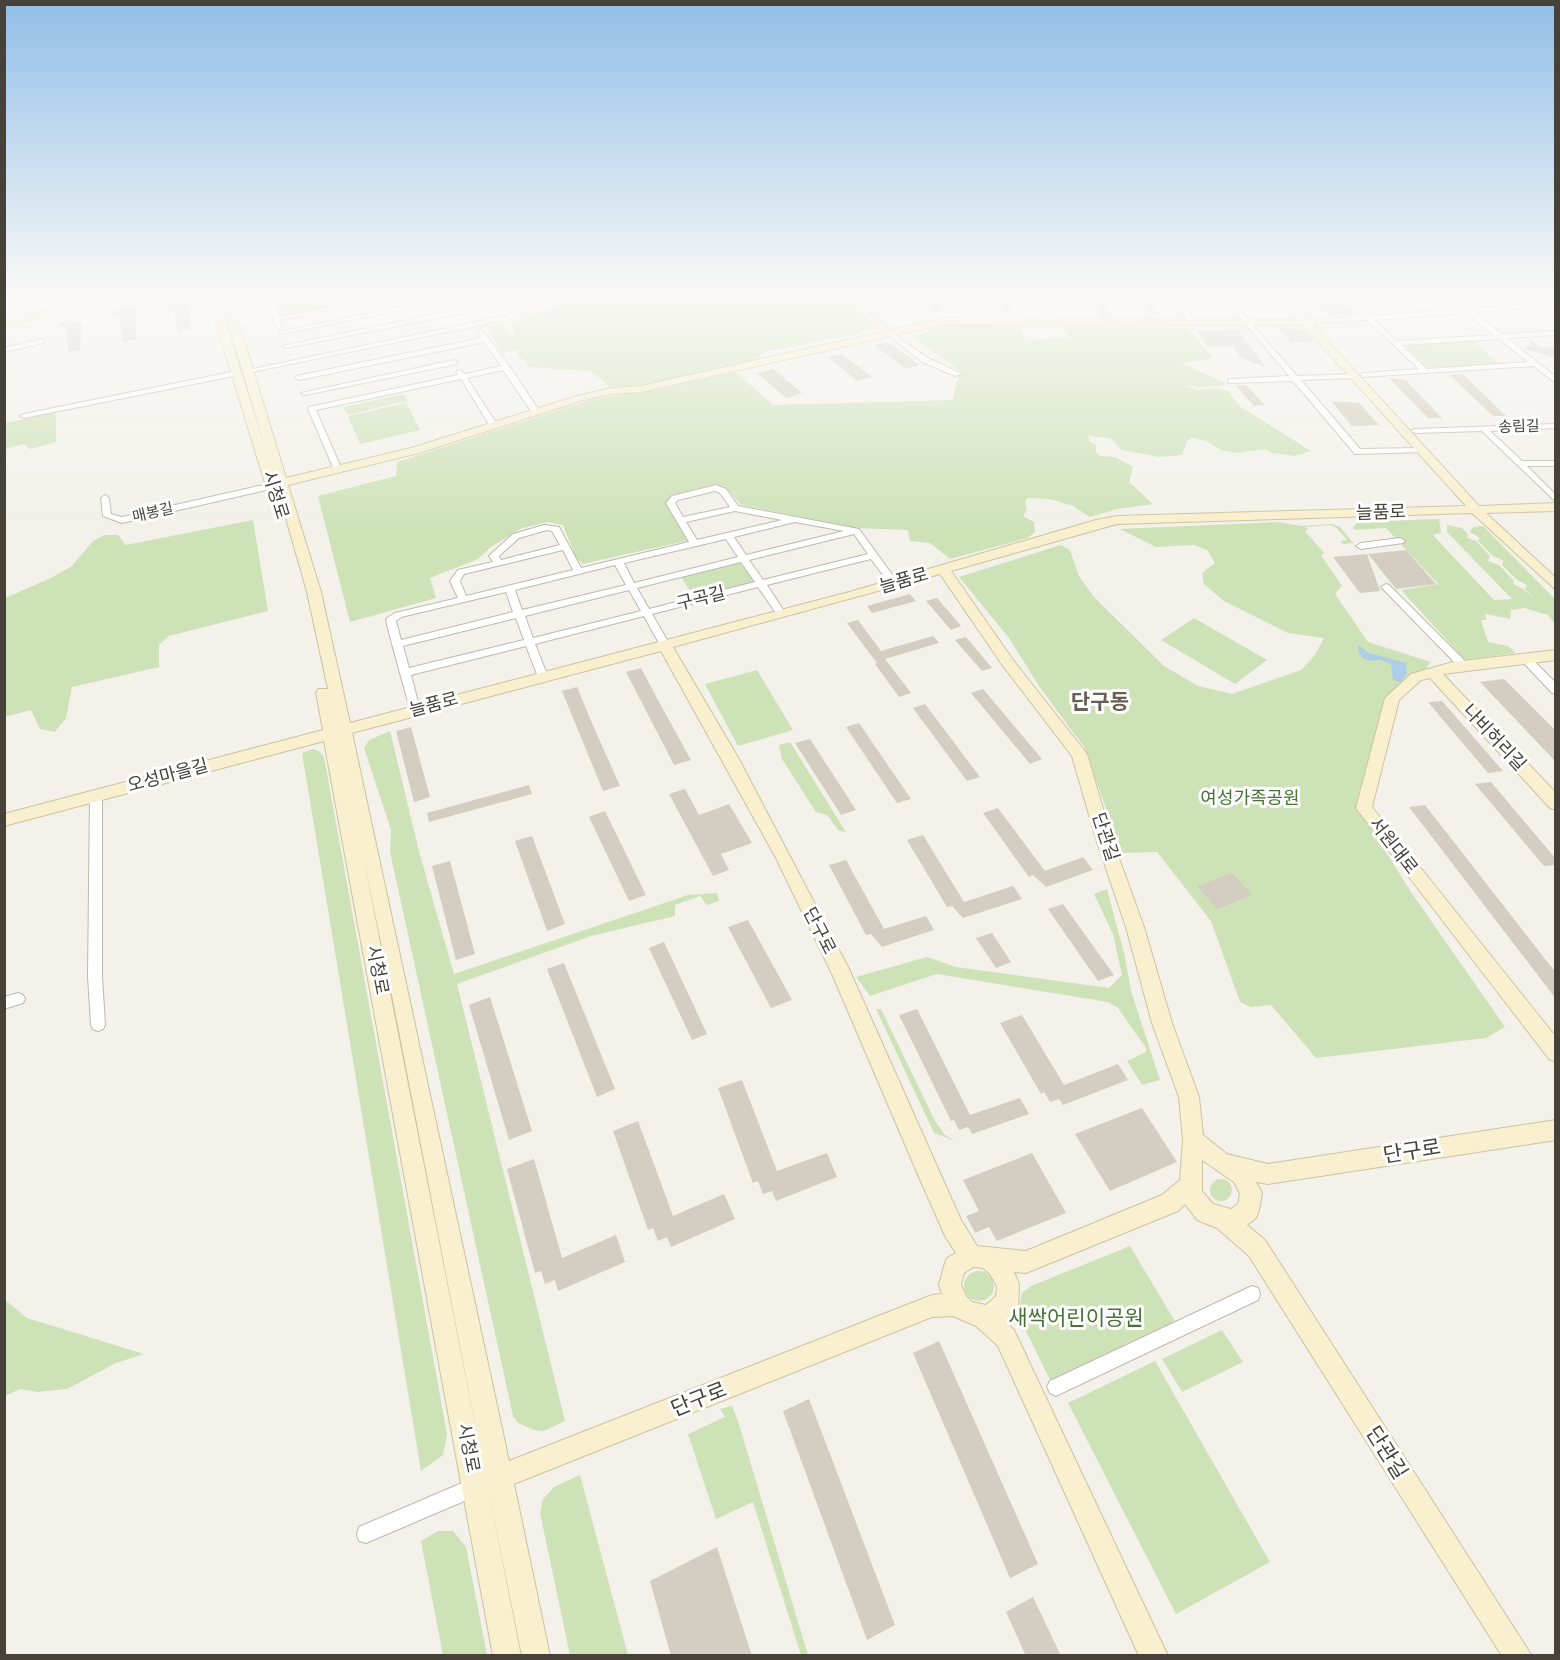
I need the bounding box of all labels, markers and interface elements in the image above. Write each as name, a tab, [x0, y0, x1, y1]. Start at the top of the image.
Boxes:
street label: 송림길	[1498, 417, 1540, 437]
street label: 시청로	[257, 468, 293, 522]
street label: 매봉길	[131, 500, 175, 526]
street label: 늘품로	[1356, 501, 1406, 525]
street label: 늘품로	[877, 564, 931, 598]
street label: 구곡길	[674, 583, 728, 615]
street label: 늘품로	[407, 688, 461, 722]
district label: 단구동	[1071, 690, 1129, 716]
street label: 나비허리길	[1458, 700, 1530, 776]
street label: 오성마을길	[125, 755, 211, 797]
park label: 여성가족공원	[1200, 788, 1300, 810]
street label: 단관길	[1087, 810, 1123, 864]
street label: 서원대로	[1364, 813, 1422, 879]
street label: 단구로	[798, 904, 840, 958]
street label: 시청로	[362, 944, 392, 996]
street label: 단구로	[1381, 1135, 1443, 1169]
park label: 새싹어린이공원	[1008, 1306, 1144, 1332]
street label: 단구로	[667, 1377, 731, 1423]
street label: 시청로	[453, 1422, 483, 1474]
street label: 단관길	[1360, 1422, 1412, 1484]

